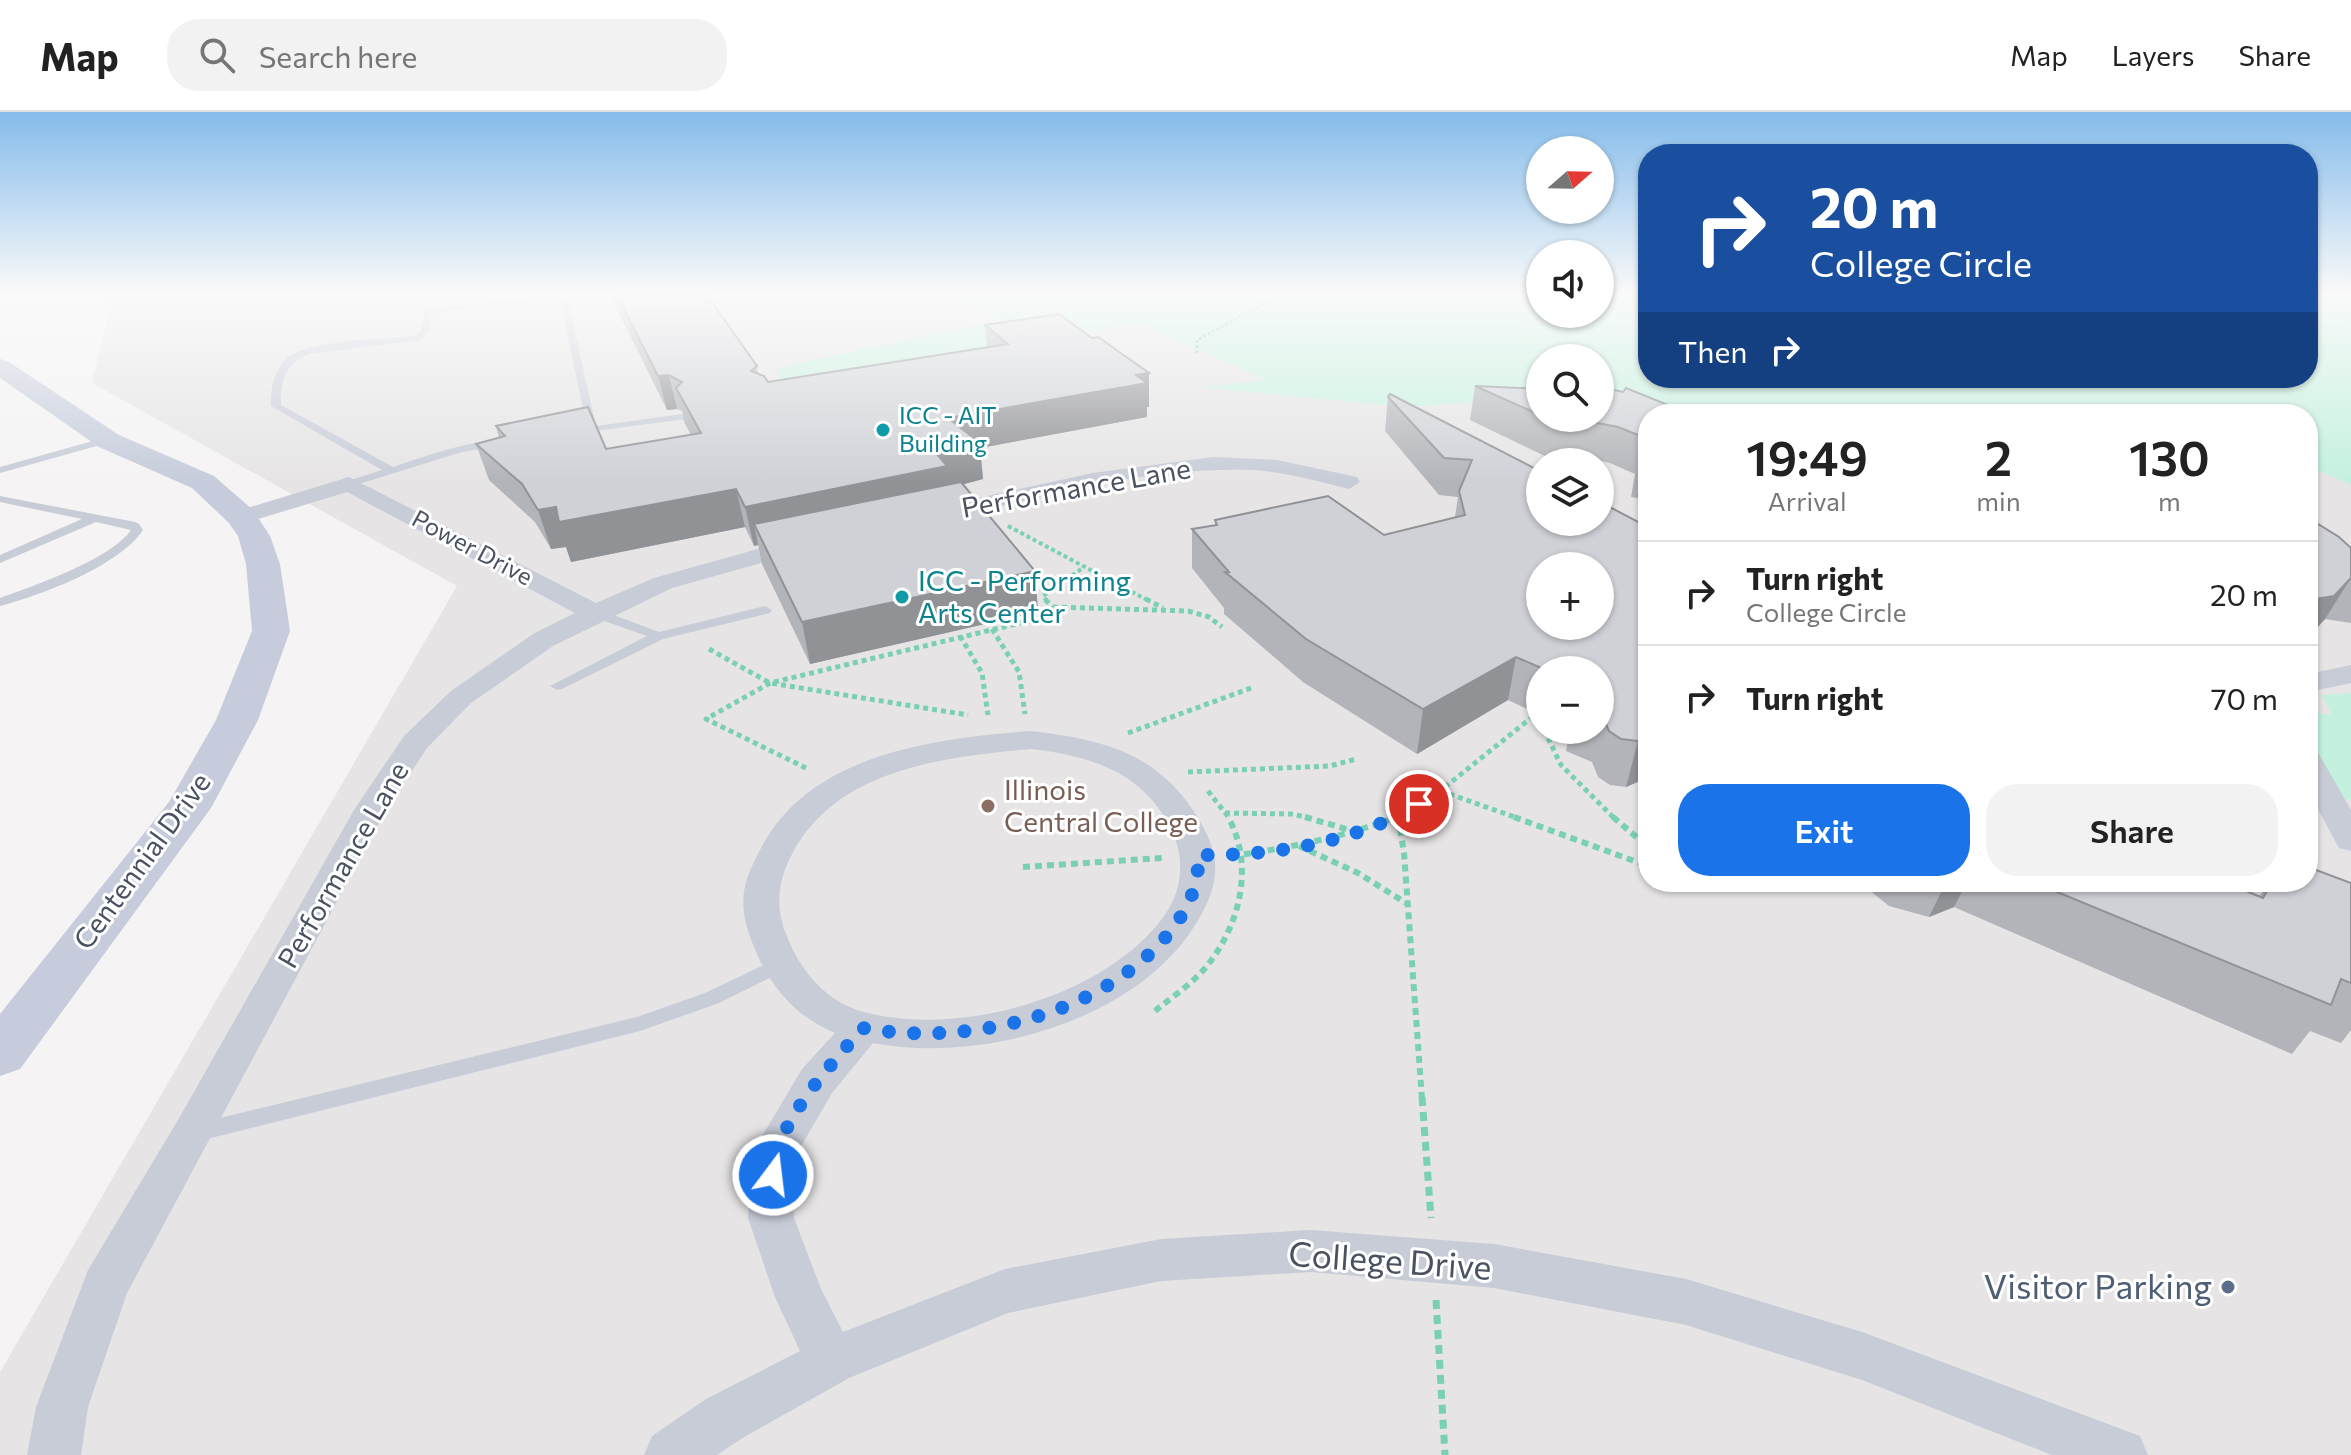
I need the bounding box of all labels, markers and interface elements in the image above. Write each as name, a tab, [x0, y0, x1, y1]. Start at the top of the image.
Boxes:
search box	[167, 19, 727, 91]
text: Map	[40, 32, 119, 79]
icon: search	[195, 33, 239, 77]
text: Search here	[259, 37, 417, 74]
text: Map	[2010, 38, 2068, 72]
text: Layers	[2112, 38, 2194, 72]
text: Share	[2238, 38, 2311, 72]
north arrow	[1526, 136, 1614, 224]
map controls	[1526, 136, 1614, 744]
text: 20 m	[1810, 171, 1938, 240]
icon: right	[1678, 176, 1782, 280]
button: sound	[1526, 240, 1614, 328]
text: College Circle	[1810, 240, 2032, 284]
icon: right	[1763, 328, 1807, 372]
text: Then	[1678, 332, 1747, 369]
button: search	[1526, 344, 1614, 432]
place label: ICC - AIT Building	[899, 400, 997, 457]
marker: ICC - AIT Building	[874, 421, 892, 439]
text: 19:49	[1746, 427, 1868, 486]
text: 2	[1985, 427, 2012, 486]
text: 130	[2129, 427, 2210, 486]
button: layers	[1526, 448, 1614, 536]
street label: Performance Lane	[959, 450, 1193, 524]
text: Arrival	[1768, 485, 1847, 516]
text: min	[1976, 485, 2021, 516]
text: m	[2158, 485, 2181, 516]
street label: Power Drive	[408, 503, 538, 591]
button: +	[1526, 552, 1614, 640]
text: Turn right	[1746, 559, 1883, 596]
place label: ICC - Performing Arts Center	[918, 563, 1131, 629]
icon: right	[1678, 571, 1722, 615]
text: 20 m	[2210, 575, 2278, 612]
marker: ICC - Performing Arts Center	[893, 588, 911, 606]
text: College Circle	[1746, 596, 1906, 627]
button: −	[1526, 656, 1614, 744]
icon: right	[1678, 675, 1722, 719]
text: Turn right	[1746, 679, 1883, 716]
text: 70 m	[2211, 679, 2278, 716]
street label: Performance Lane	[269, 756, 415, 973]
street label: Centennial Drive	[66, 765, 217, 955]
pin	[1385, 770, 1453, 838]
place label: Illinois Central College	[1004, 772, 1198, 838]
icon: arrive	[1397, 782, 1441, 826]
button: Exit	[1678, 784, 1970, 876]
button: Share	[1986, 784, 2278, 876]
marker: Illinois Central College	[979, 797, 997, 815]
position arrow	[731, 1133, 815, 1217]
street label: College Drive	[1287, 1231, 1493, 1287]
place label: Visitor Parking	[1984, 1264, 2212, 1306]
marker: Visitor Parking	[2219, 1278, 2237, 1296]

